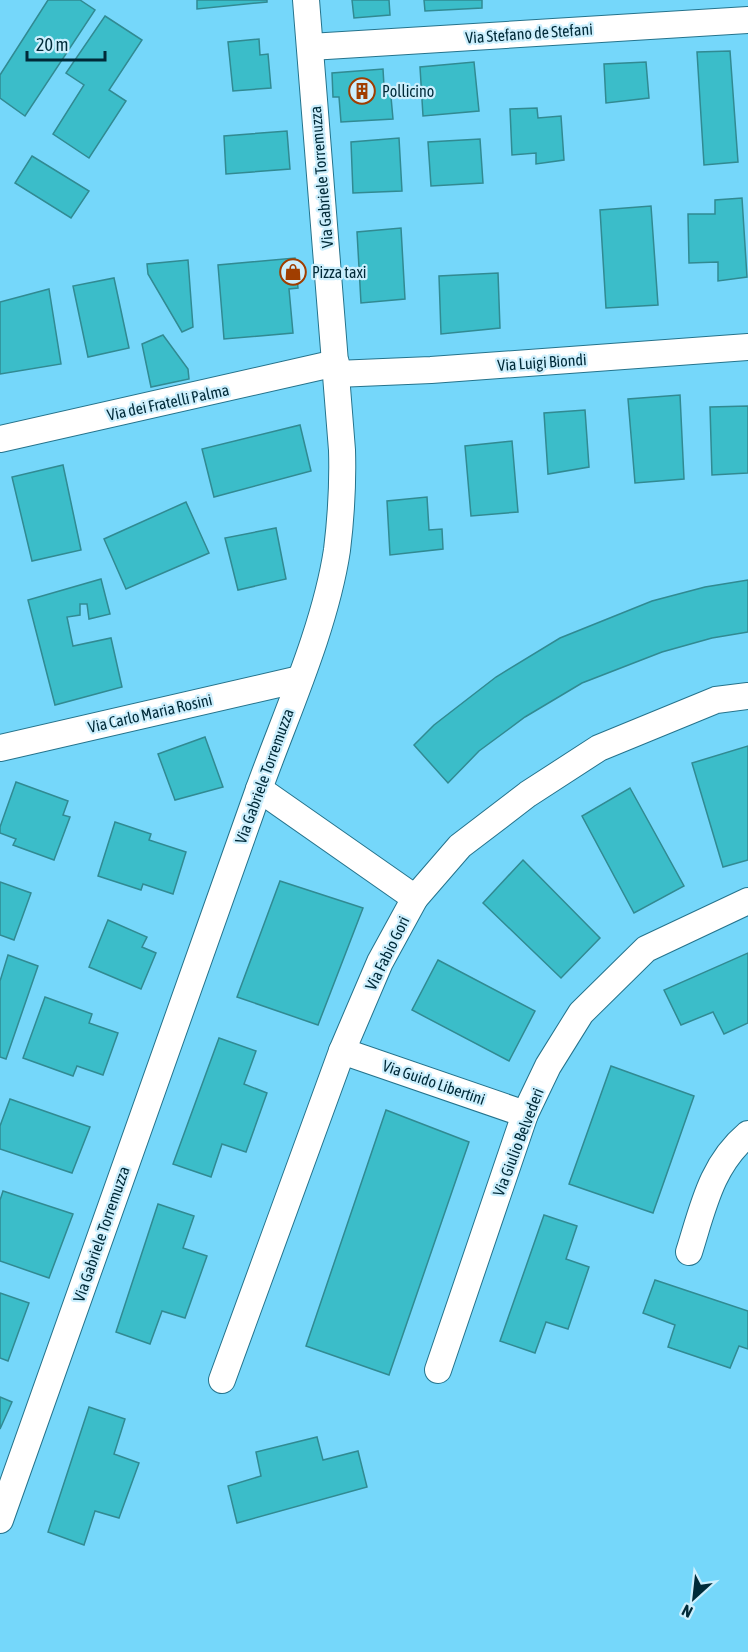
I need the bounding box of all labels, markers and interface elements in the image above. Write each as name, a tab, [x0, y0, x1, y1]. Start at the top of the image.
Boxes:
street label: Via Stefano de Stefani	[465, 20, 593, 46]
scale bar	[27, 24, 105, 62]
text: 20 m	[36, 34, 68, 55]
building icon: Pollicino	[347, 76, 377, 106]
place label: Pollicino	[382, 82, 434, 100]
street label: Via Gabriele Torremuzza	[306, 105, 336, 249]
shop icon: Pizza taxi	[278, 257, 308, 287]
place label: Pizza taxi	[312, 263, 367, 281]
street label: Via Luigi Biondi	[497, 350, 587, 375]
street label: Via dei Fratelli Palma	[105, 380, 231, 424]
street label: Via Carlo Maria Rosini	[86, 690, 214, 736]
street label: Via Gabriele Torremuzza	[231, 706, 297, 846]
street label: Via Fabio Gori	[361, 913, 413, 993]
street label: Via Guido Libertini	[380, 1056, 488, 1108]
street label: Via Giulio Belvederi	[489, 1085, 547, 1199]
street label: Via Gabriele Torremuzza	[69, 1164, 133, 1304]
north arrow	[664, 1568, 724, 1628]
text: N	[679, 1601, 695, 1622]

